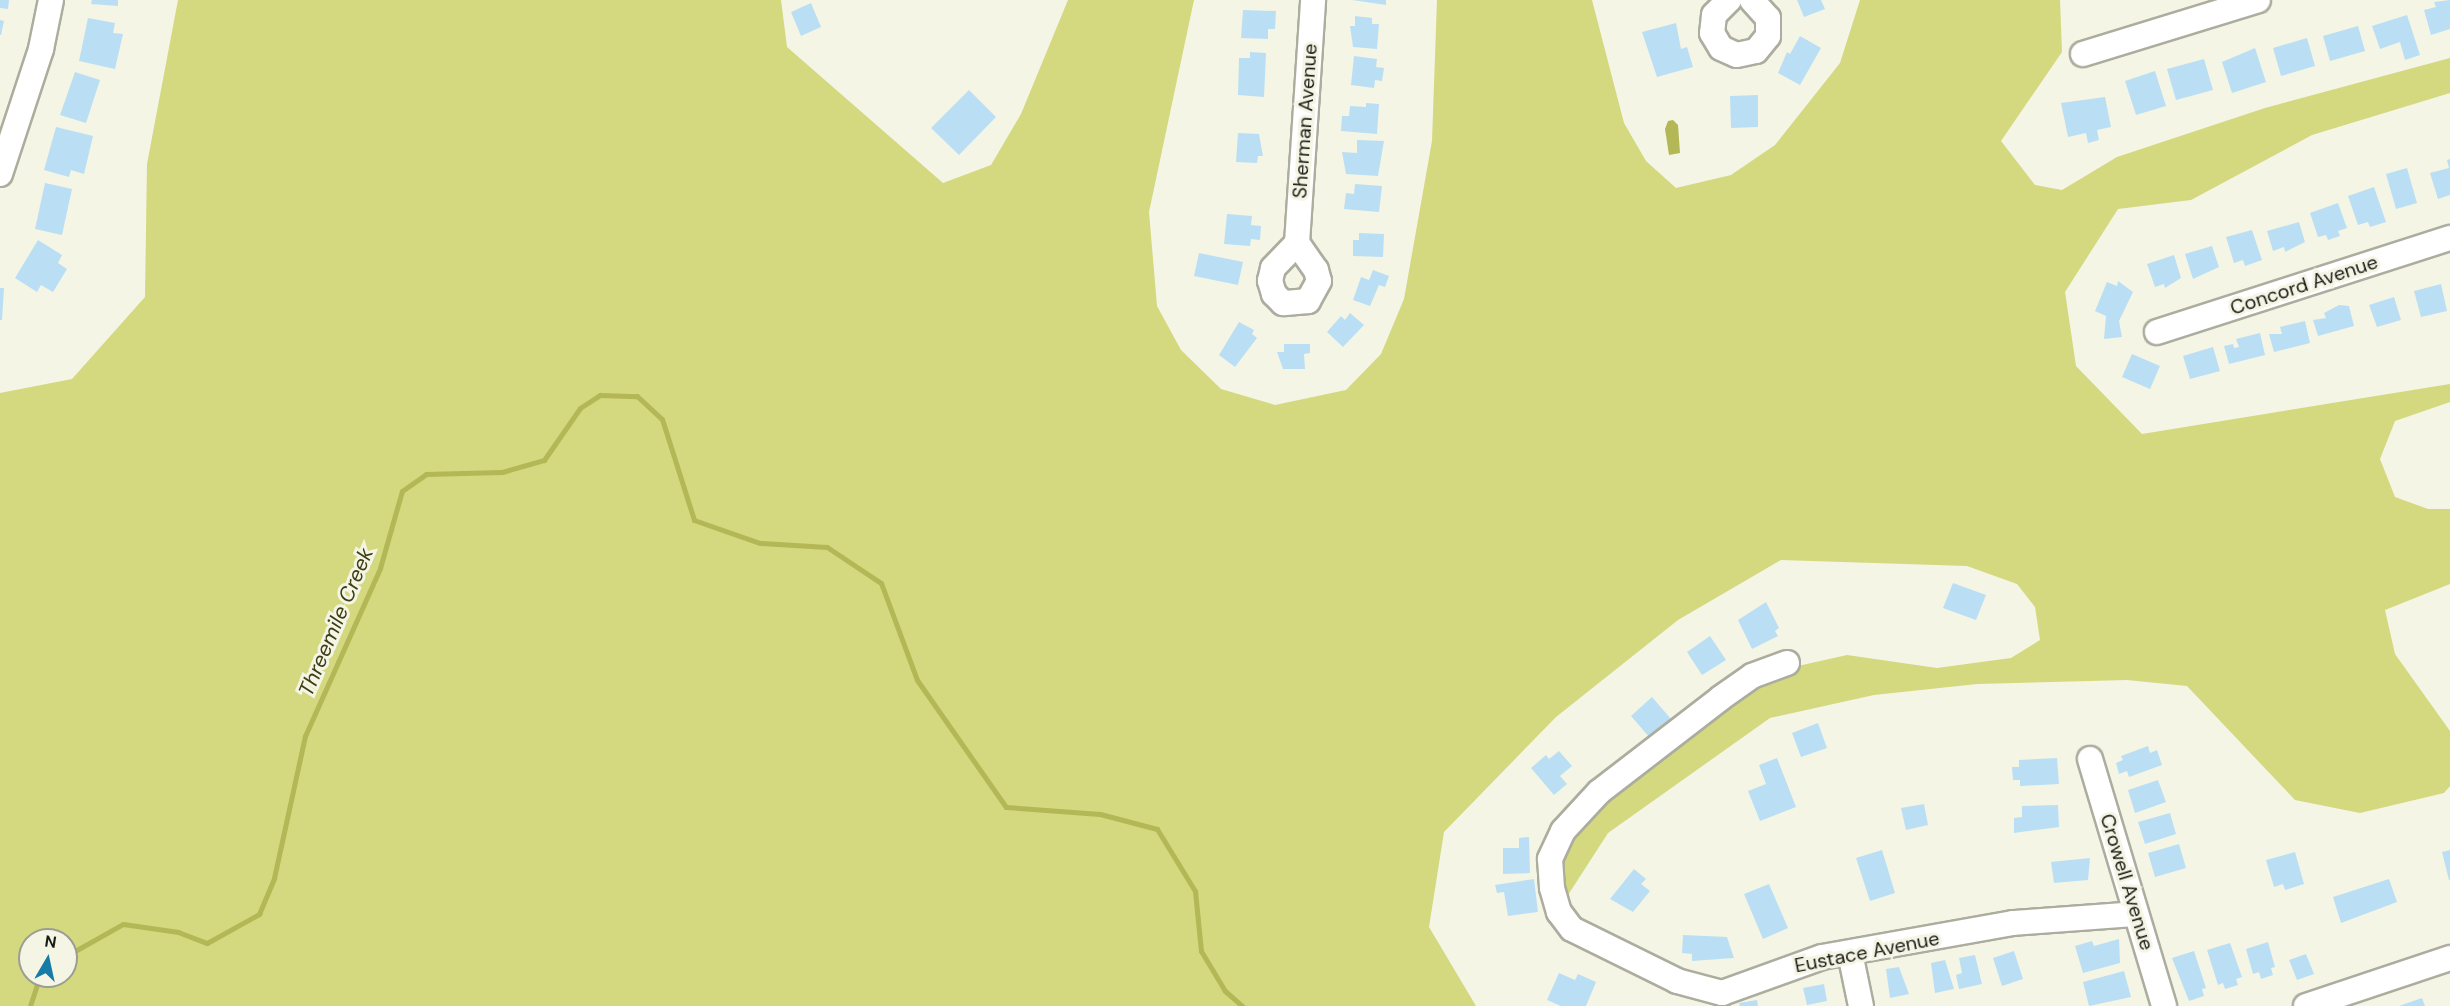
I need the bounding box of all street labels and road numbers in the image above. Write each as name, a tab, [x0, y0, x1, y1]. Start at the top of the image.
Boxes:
street label: Sherman Avenue	[1288, 43, 1322, 199]
street label: Concord Avenue	[2227, 250, 2381, 320]
street label: Crowell Avenue	[2095, 811, 2159, 953]
street label: Eustace Avenue	[1792, 926, 1942, 978]

